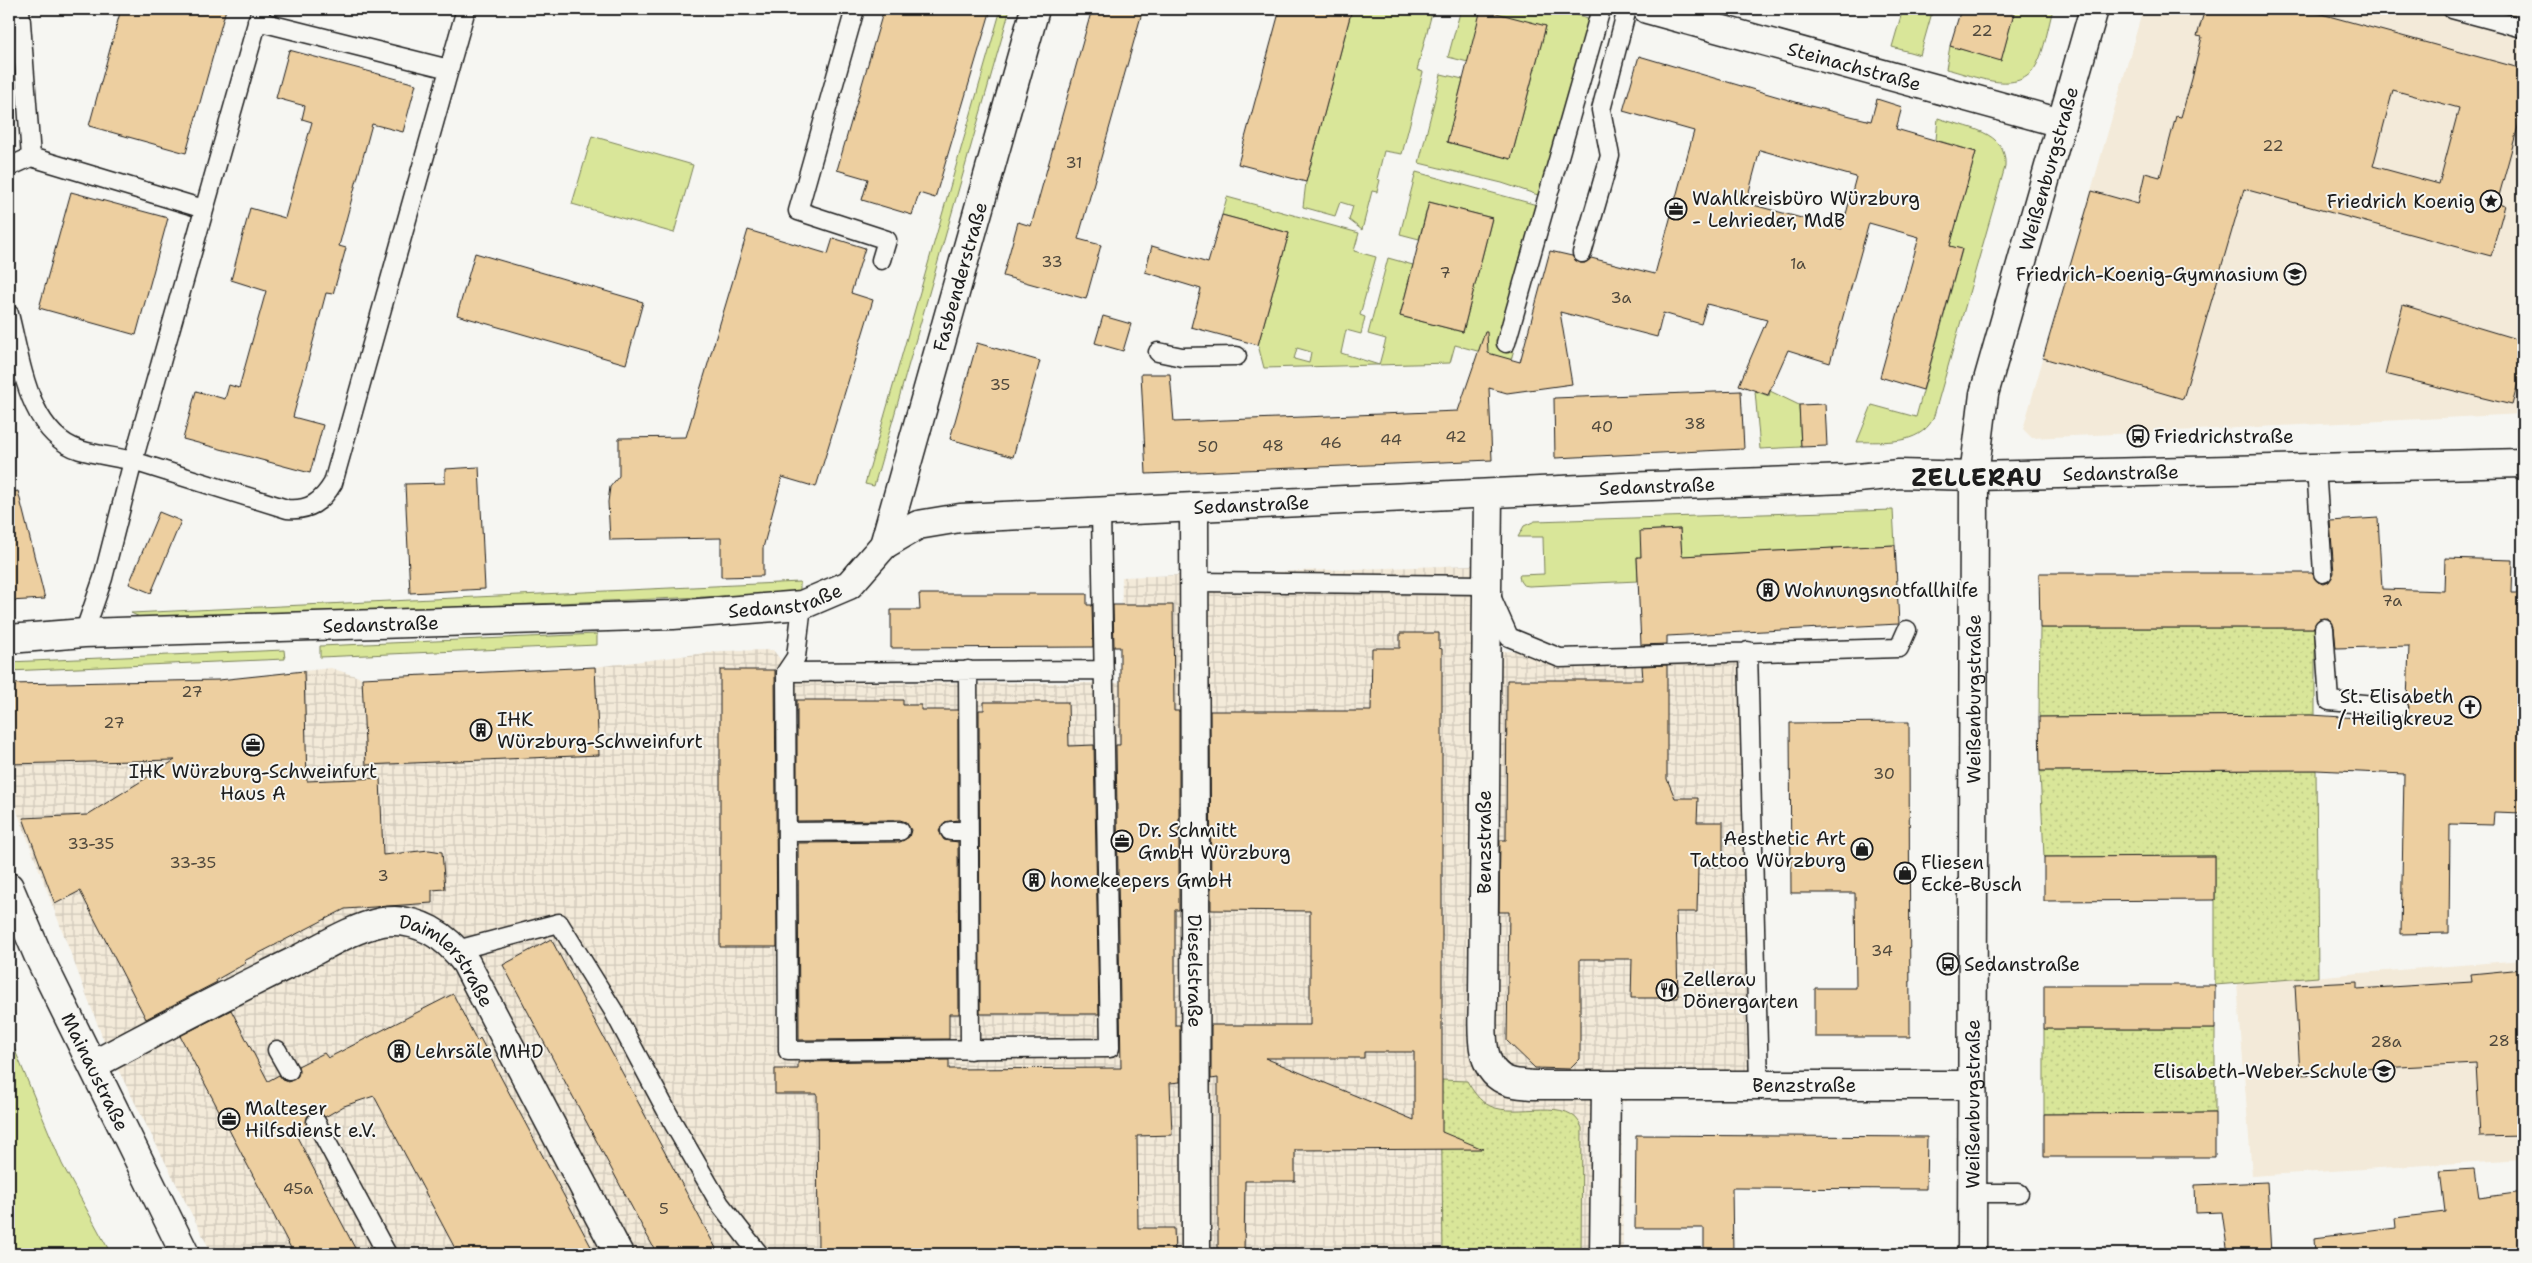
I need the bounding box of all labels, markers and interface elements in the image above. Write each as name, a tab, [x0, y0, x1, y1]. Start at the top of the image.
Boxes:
house number: 22	[1971, 20, 1993, 41]
street label: Steinachstraße	[1784, 36, 1924, 97]
street label: Weißenburgstraße	[2014, 84, 2084, 254]
house number: 22	[2262, 135, 2284, 156]
house number: 31	[1065, 152, 1083, 173]
place label: Wahlkreisbüro Würzburg - Lehrieder, MdB	[1692, 186, 1920, 233]
place label: Friedrich Koenig	[2327, 189, 2475, 214]
place icon: Friedrich Koenig	[2479, 189, 2503, 213]
office icon: Wahlkreisbüro Würzburg - Lehrieder, MdB	[1664, 197, 1688, 221]
street label: Fasbenderstraße	[927, 199, 993, 354]
house number: 33	[1041, 251, 1063, 272]
house number: 1a	[1790, 253, 1806, 274]
house number: 7	[1439, 262, 1451, 283]
place label: Friedrich-Koenig-Gymnasium	[2016, 262, 2279, 287]
school or university icon: Friedrich-Koenig-Gymnasium	[2283, 262, 2307, 286]
house number: 3a	[1611, 287, 1631, 308]
house number: 35	[990, 374, 1010, 395]
house number: 38	[1684, 413, 1706, 434]
house number: 40	[1591, 416, 1613, 437]
bus stop icon: Friedrichstraße	[2126, 424, 2150, 448]
place label: Friedrichstraße	[2154, 424, 2294, 449]
house number: 42	[1445, 426, 1467, 447]
house number: 44	[1380, 429, 1402, 450]
house number: 46	[1320, 432, 1342, 453]
house number: 48	[1262, 435, 1284, 456]
house number: 50	[1198, 436, 1218, 457]
street label: Sedanstraße	[2062, 459, 2179, 487]
district label: ZELLERAU	[1911, 462, 2043, 494]
street label: Sedanstraße	[1598, 472, 1716, 501]
street label: Sedanstraße	[1193, 490, 1310, 520]
street label: Sedanstraße	[727, 577, 846, 624]
building icon: Wohnungsnotfallhilfe	[1756, 578, 1780, 602]
place label: Wohnungsnotfallhilfe	[1784, 578, 1978, 603]
house number: 7a	[2382, 590, 2402, 611]
street label: Sedanstraße	[322, 610, 439, 639]
street label: Weißenburgstraße	[1961, 614, 1987, 784]
house number: 27	[181, 681, 203, 702]
place label: St. Elisabeth / Heiligkreuz	[2338, 684, 2454, 731]
church icon: St. Elisabeth / Heiligkreuz	[2458, 695, 2482, 719]
place label: IHK Würzburg-Schweinfurt	[497, 707, 703, 754]
house number: 27	[103, 712, 125, 733]
building icon: IHK Würzburg-Schweinfurt	[469, 718, 493, 742]
office icon: IHK Würzburg-Schweinfurt Haus A	[241, 733, 265, 757]
place label: IHK Würzburg-Schweinfurt Haus A	[129, 759, 377, 806]
house number: 30	[1873, 763, 1895, 784]
street label: Benzstraße	[1472, 790, 1497, 894]
place label: Dr. Schmitt GmbH Würzburg	[1138, 818, 1291, 865]
place label: Aesthetic Art Tattoo Würzburg	[1690, 826, 1846, 873]
office icon: Dr. Schmitt GmbH Würzburg	[1110, 829, 1134, 853]
house number: 33-35	[68, 833, 114, 854]
shop icon: Aesthetic Art Tattoo Würzburg	[1850, 837, 1874, 861]
place label: Fliesen Ecke-Busch	[1921, 850, 2022, 897]
house number: 33-35	[170, 852, 216, 873]
shop icon: Fliesen Ecke-Busch	[1893, 861, 1917, 885]
house number: 3	[377, 865, 389, 886]
building icon: homekeepers GmbH	[1022, 868, 1046, 892]
place label: homekeepers GmbH	[1050, 868, 1232, 893]
street label: Daimlerstraße	[397, 909, 499, 1012]
street label: Dieselstraße	[1182, 914, 1207, 1028]
house number: 34	[1871, 940, 1893, 961]
bus stop icon: Sedanstraße	[1936, 952, 1960, 976]
place label: Sedanstraße	[1964, 952, 2080, 977]
place label: Zellerau Dönergarten	[1683, 967, 1799, 1014]
restaurant icon: Zellerau Dönergarten	[1655, 978, 1679, 1002]
street label: Mainaustraße	[55, 1009, 135, 1135]
street label: Weißenburgstraße	[1960, 1019, 1986, 1189]
house number: 28	[2488, 1030, 2510, 1051]
house number: 28a	[2370, 1031, 2402, 1052]
building icon: Lehrsäle MHD	[387, 1039, 411, 1063]
place label: Lehrsäle MHD	[415, 1039, 544, 1064]
place label: Elisabeth-Weber-Schule	[2153, 1059, 2368, 1084]
school or university icon: Elisabeth-Weber-Schule	[2372, 1059, 2396, 1083]
street label: Benzstraße	[1752, 1073, 1856, 1098]
place label: Malteser Hilfsdienst e.V.	[245, 1096, 376, 1143]
office icon: Malteser Hilfsdienst e.V.	[217, 1107, 241, 1131]
house number: 45a	[283, 1178, 313, 1199]
house number: 5	[659, 1198, 669, 1219]

